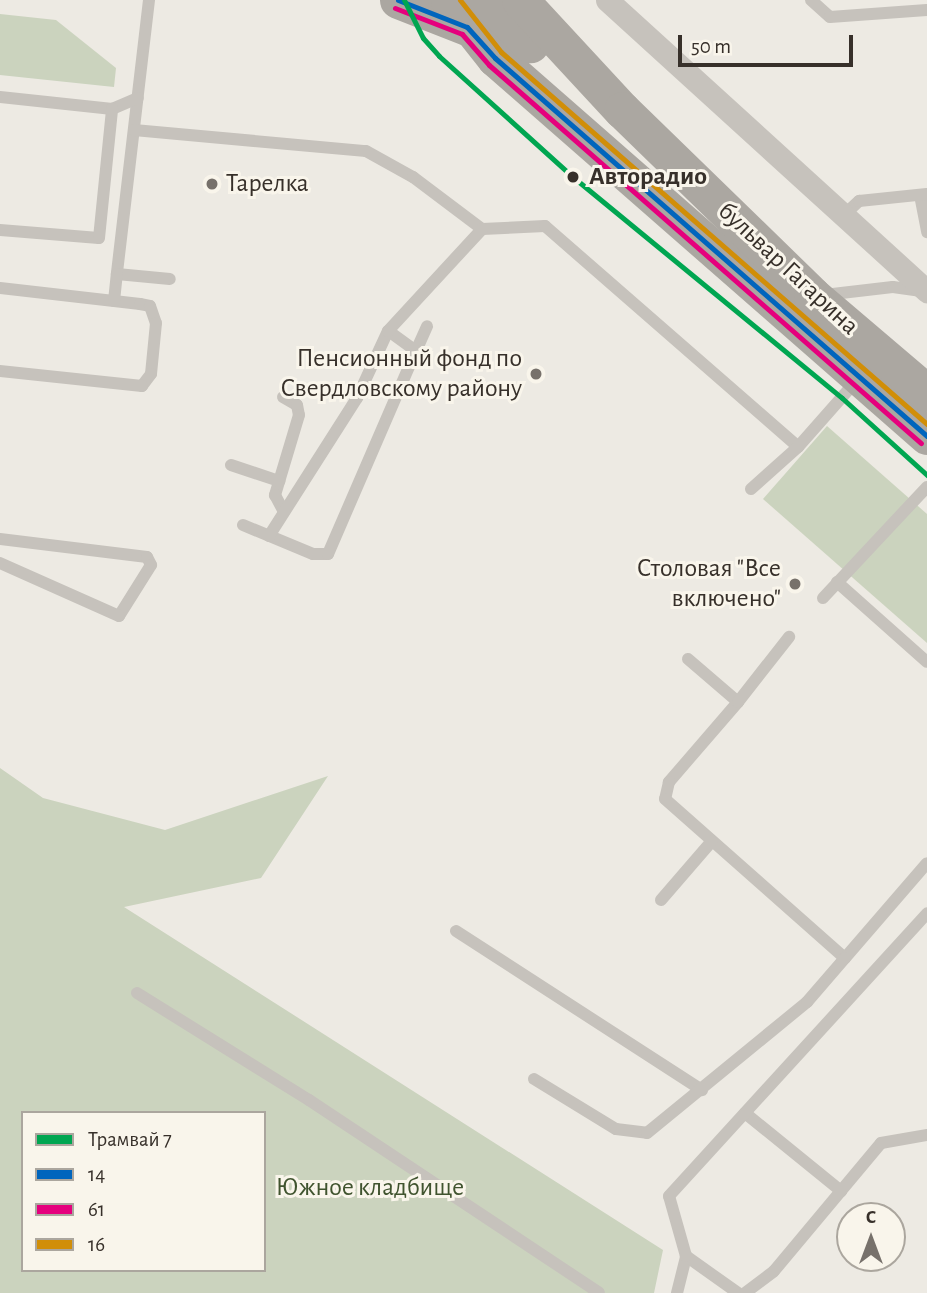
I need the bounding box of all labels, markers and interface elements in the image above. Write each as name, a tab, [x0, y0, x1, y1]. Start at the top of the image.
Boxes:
scale bar	[682, 21, 857, 65]
text: 50 m	[691, 36, 731, 57]
place label: Авторадио	[589, 161, 707, 193]
marker: Авторадио	[563, 167, 583, 187]
place label: Тарелка	[226, 168, 309, 200]
marker: Тарелка	[204, 176, 220, 192]
street label: бульвар Гагарина	[711, 196, 865, 342]
place label: Пенсионный фонд по Свердловскому району	[281, 343, 522, 404]
marker: Пенсионный фонд по Свердловскому району	[528, 366, 544, 382]
place label: Столовая "Все включено"	[637, 553, 781, 614]
marker: Столовая "Все включено"	[787, 576, 803, 592]
legend	[21, 1111, 266, 1272]
text: Трамвай 7	[88, 1129, 172, 1150]
text: 14	[88, 1164, 105, 1185]
park label: Южное кладбище	[276, 1172, 464, 1204]
text: 61	[88, 1199, 105, 1220]
north arrow	[836, 1202, 906, 1272]
text: С	[866, 1208, 876, 1227]
text: 16	[88, 1234, 105, 1255]

